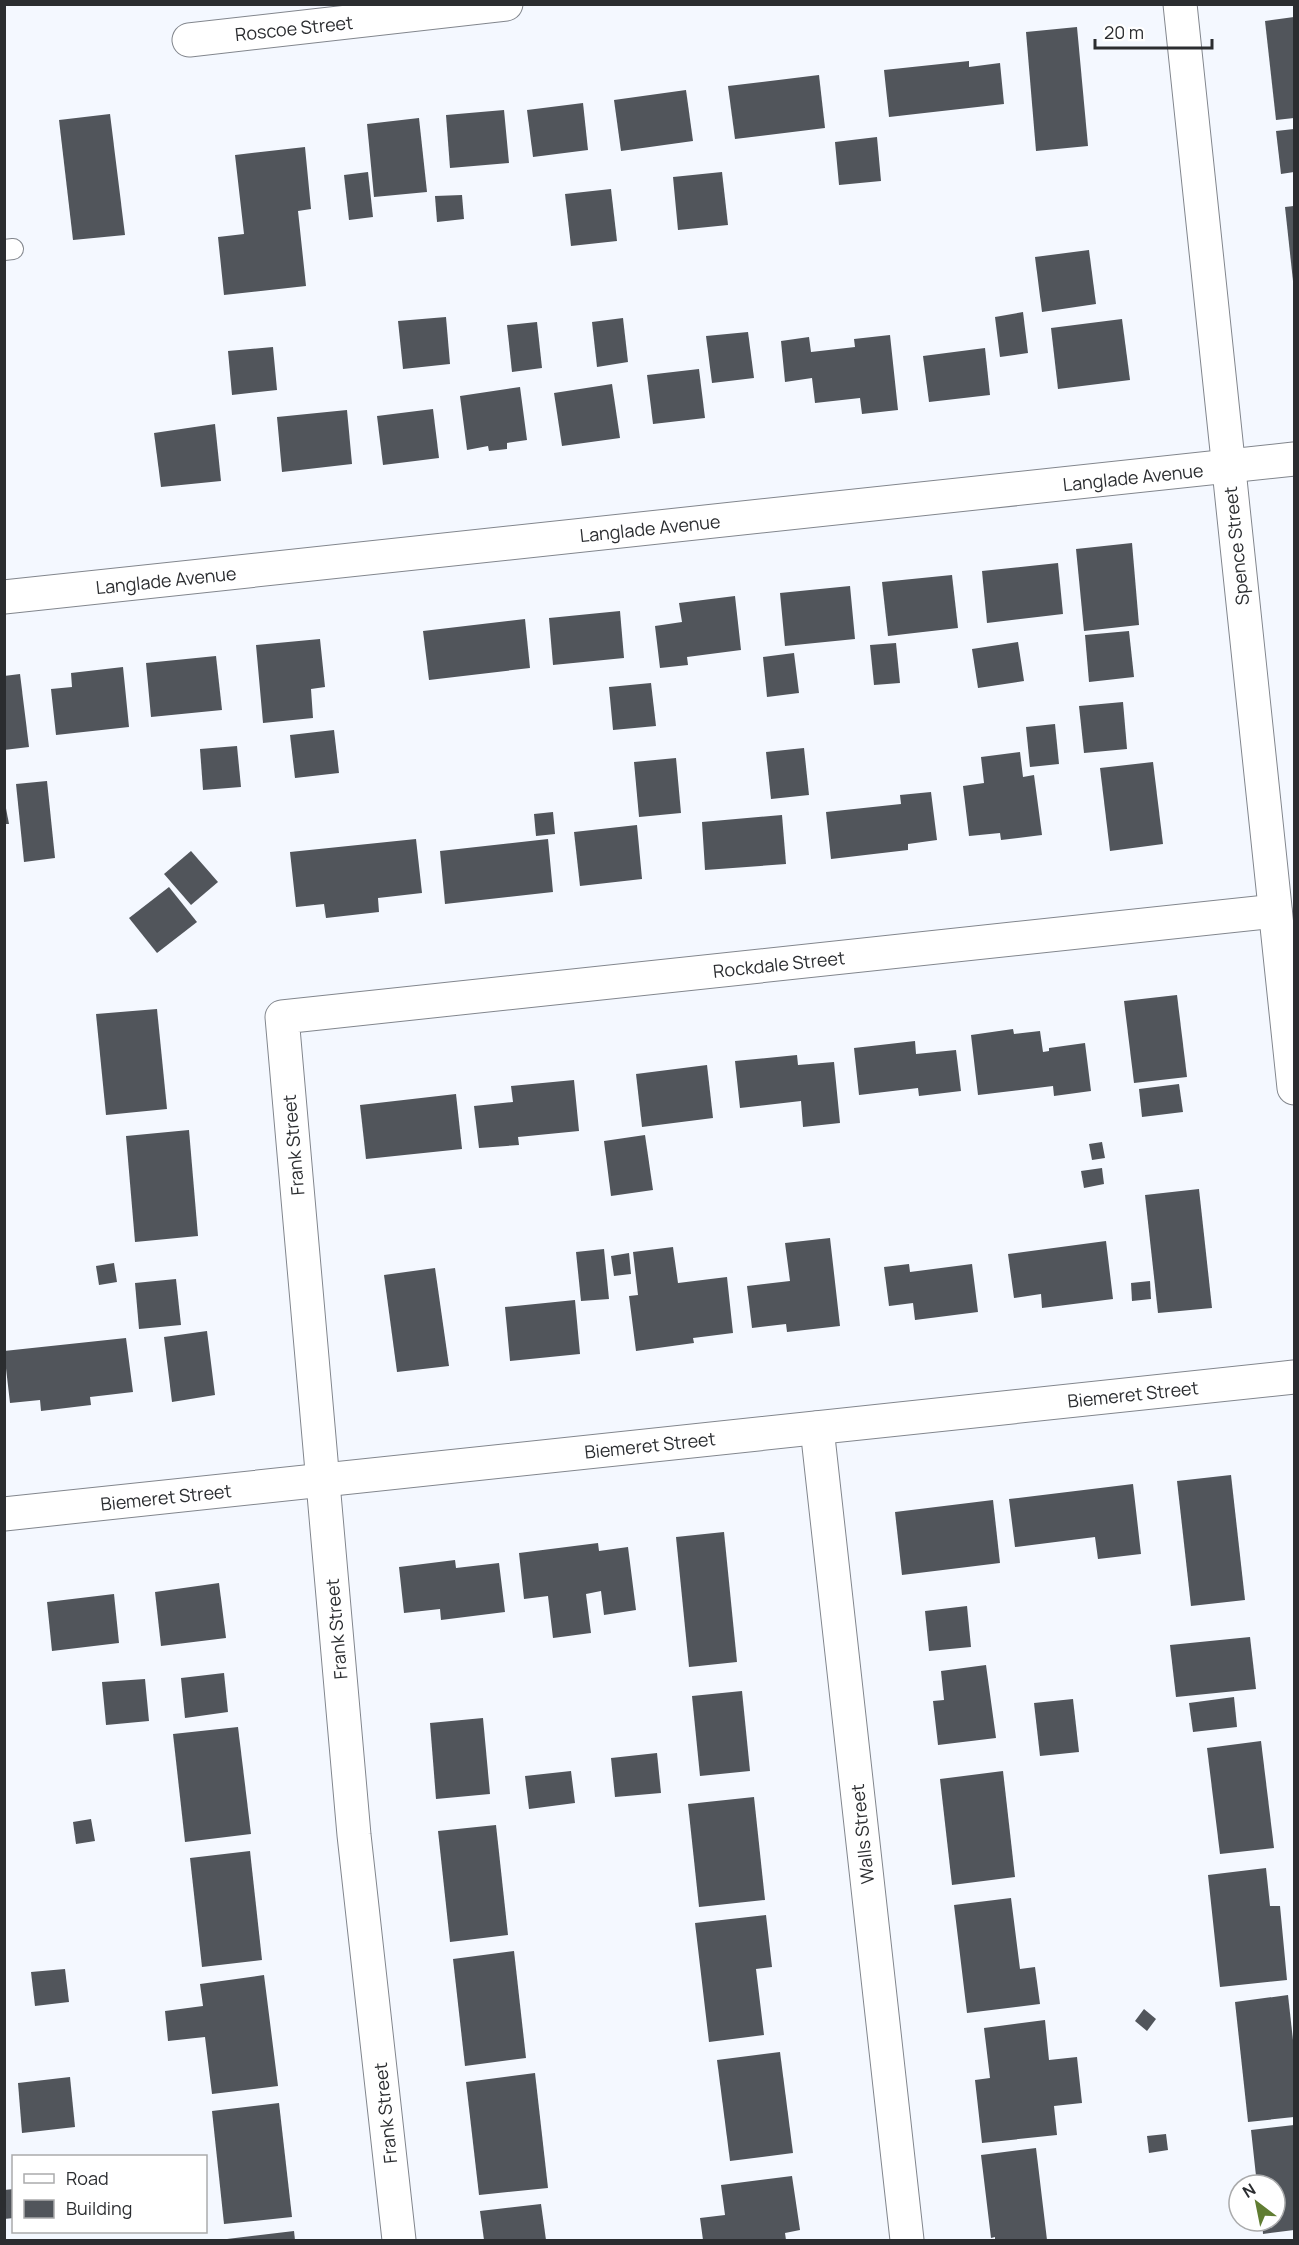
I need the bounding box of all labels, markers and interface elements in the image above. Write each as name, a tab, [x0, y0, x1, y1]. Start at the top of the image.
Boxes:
street label: Roscoe Street	[234, 10, 354, 46]
scale bar	[1095, 12, 1212, 50]
text: 20 m	[1104, 20, 1144, 44]
street label: Langlade Avenue	[1062, 458, 1204, 496]
street label: Spence Street	[1218, 485, 1254, 607]
street label: Langlade Avenue	[579, 509, 721, 547]
street label: Langlade Avenue	[95, 561, 237, 599]
street label: Rockdale Street	[712, 945, 846, 983]
street label: Frank Street	[277, 1094, 309, 1196]
street label: Biemeret Street	[1066, 1375, 1200, 1413]
street label: Biemeret Street	[583, 1426, 717, 1464]
street label: Biemeret Street	[99, 1478, 233, 1516]
street label: Frank Street	[320, 1578, 352, 1680]
street label: Walls Street	[845, 1783, 879, 1885]
street label: Frank Street	[368, 2061, 402, 2165]
legend	[12, 2155, 207, 2233]
text: Road	[66, 2166, 109, 2190]
north arrow	[1227, 2173, 1287, 2233]
text: N	[1238, 2178, 1260, 2203]
text: Building	[66, 2196, 132, 2220]

